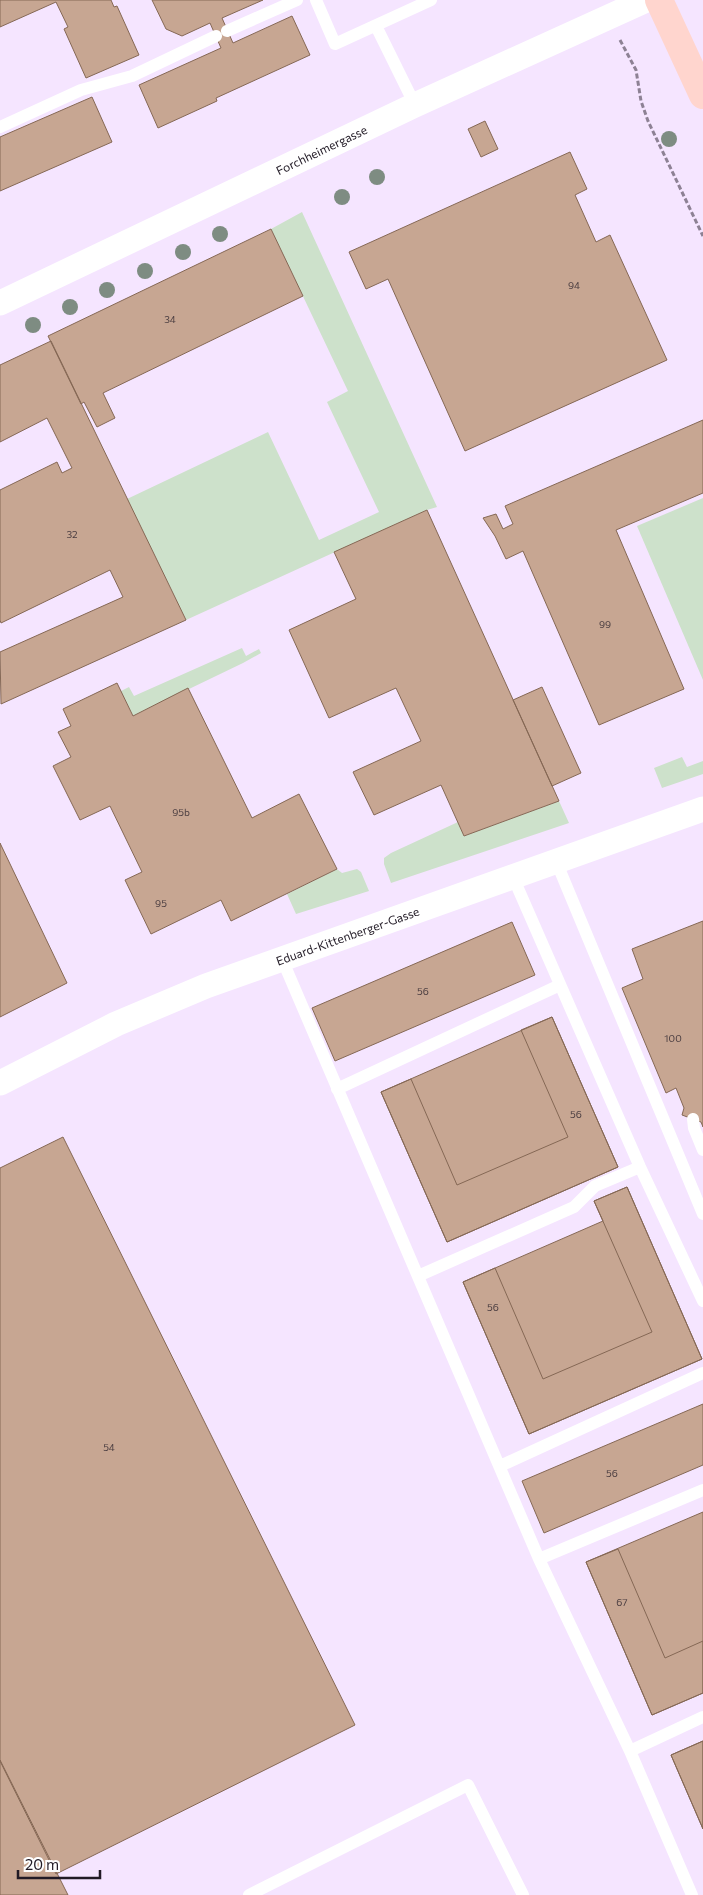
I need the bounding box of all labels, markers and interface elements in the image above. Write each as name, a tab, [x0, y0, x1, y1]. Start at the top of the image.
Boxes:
street label: Forchheimergasse	[274, 122, 369, 177]
house number: 94	[568, 279, 580, 291]
house number: 34	[164, 313, 176, 325]
house number: 32	[66, 528, 78, 540]
house number: 99	[599, 618, 611, 630]
house number: 95b	[172, 806, 190, 818]
house number: 95	[155, 897, 167, 909]
street label: Eduard-Kittenberger-Gasse	[274, 904, 421, 968]
house number: 56	[417, 985, 429, 997]
house number: 100	[664, 1032, 682, 1044]
house number: 56	[570, 1108, 582, 1120]
house number: 56	[487, 1301, 499, 1313]
house number: 54	[103, 1441, 115, 1453]
house number: 56	[606, 1467, 618, 1479]
house number: 67	[616, 1596, 628, 1608]
scale bar	[18, 1848, 100, 1880]
text: 20 m	[25, 1855, 59, 1873]

